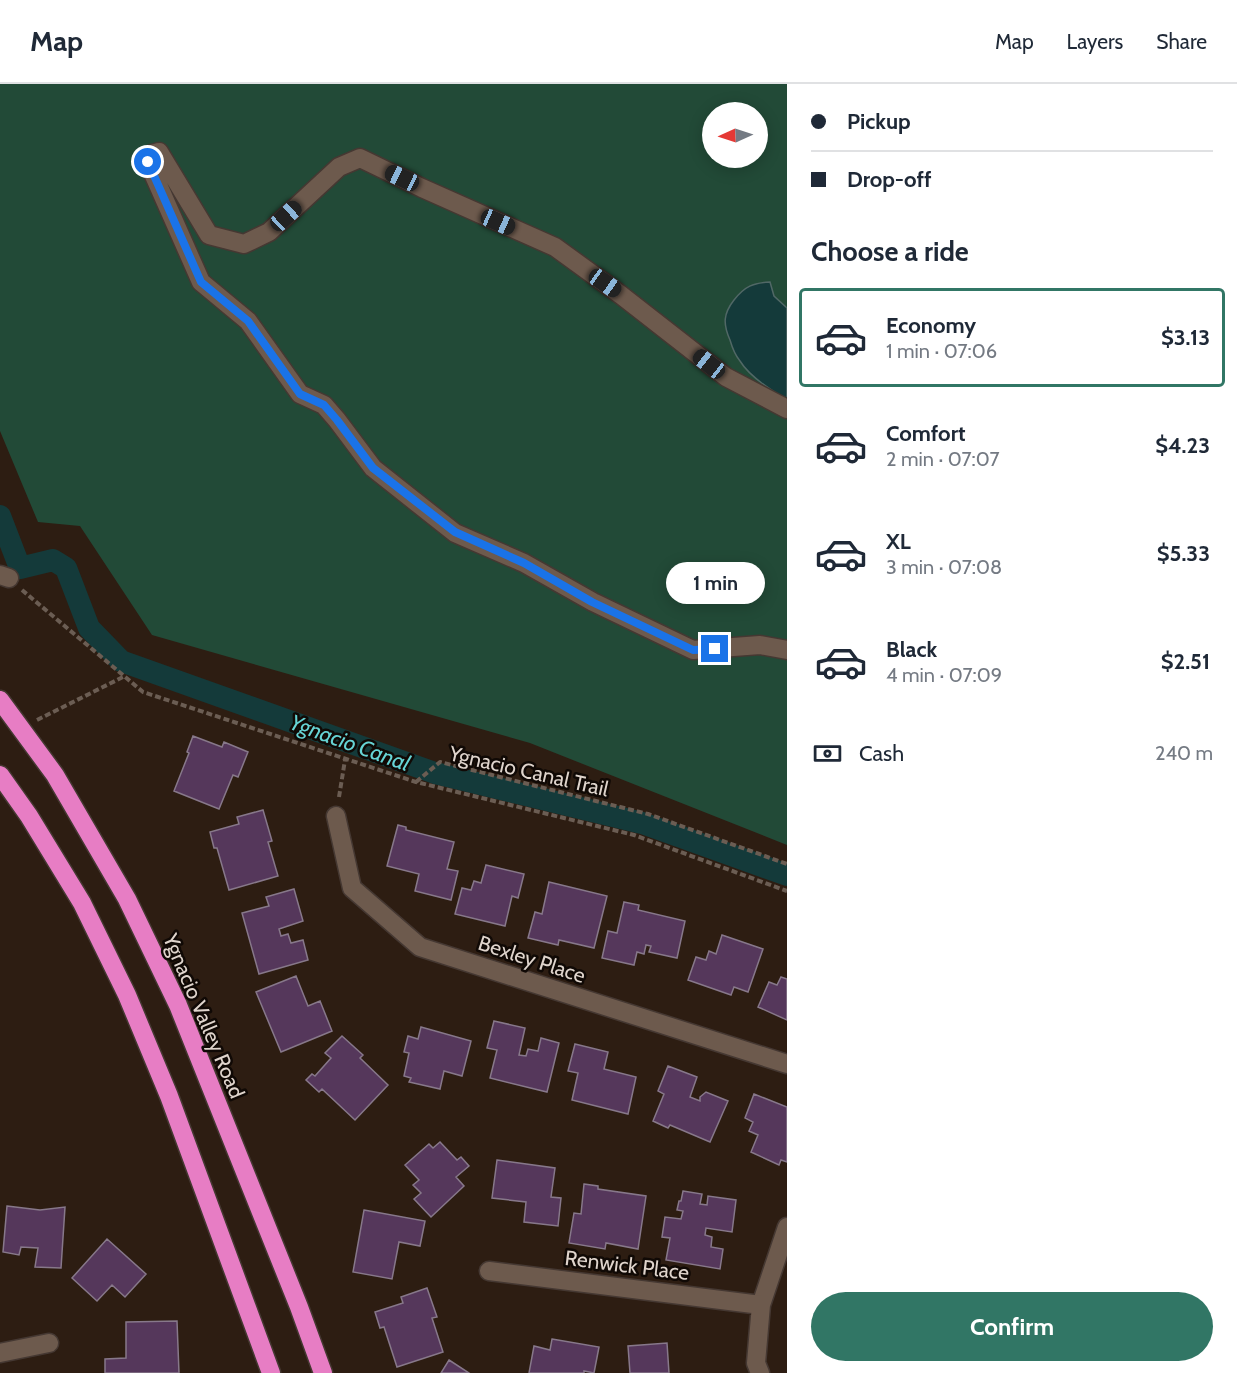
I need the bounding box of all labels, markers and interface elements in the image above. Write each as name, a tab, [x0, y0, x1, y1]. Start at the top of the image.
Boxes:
text: Map	[30, 24, 83, 58]
text: Map	[995, 29, 1034, 54]
text: Layers	[1067, 29, 1123, 54]
text: Share	[1156, 29, 1207, 54]
north arrow	[702, 102, 768, 168]
map controls	[702, 102, 768, 168]
text: Pickup	[847, 108, 911, 135]
route start	[134, 148, 161, 175]
car	[382, 162, 422, 194]
text: Drop-off	[847, 166, 931, 193]
car	[267, 197, 305, 235]
car	[478, 206, 518, 238]
text: Choose a ride	[811, 235, 969, 268]
car	[585, 265, 625, 301]
icon: car	[814, 311, 868, 365]
text: Economy	[886, 312, 976, 339]
text: $3.13	[1161, 324, 1210, 351]
text: 1 min · 07:06	[886, 339, 997, 363]
car	[689, 346, 729, 382]
icon: car	[814, 419, 868, 473]
text: Comfort	[886, 420, 965, 447]
text: $4.23	[1155, 432, 1210, 459]
text: 2 min · 07:07	[886, 447, 999, 471]
icon: car	[814, 527, 868, 581]
text: XL	[886, 528, 911, 555]
text: $5.33	[1157, 540, 1210, 567]
text: 3 min · 07:08	[886, 555, 1002, 579]
callout: 1 min	[666, 562, 764, 604]
text: 1 min	[693, 571, 738, 595]
route end	[701, 635, 728, 662]
icon: car	[814, 635, 868, 689]
text: Black	[886, 636, 937, 663]
text: $2.51	[1161, 648, 1210, 675]
text: 4 min · 07:09	[886, 663, 1002, 687]
water label: Ygnacio Canal	[286, 709, 415, 778]
icon: cash	[811, 737, 844, 770]
street label: Ygnacio Canal Trail	[446, 740, 611, 801]
text: Cash	[859, 740, 904, 767]
text: 240 m	[1155, 741, 1213, 765]
street label: Ygnacio Valley Road	[158, 929, 250, 1102]
street label: Bexley Place	[475, 930, 589, 988]
street label: Renwick Place	[563, 1245, 691, 1285]
button: Confirm	[811, 1292, 1213, 1361]

